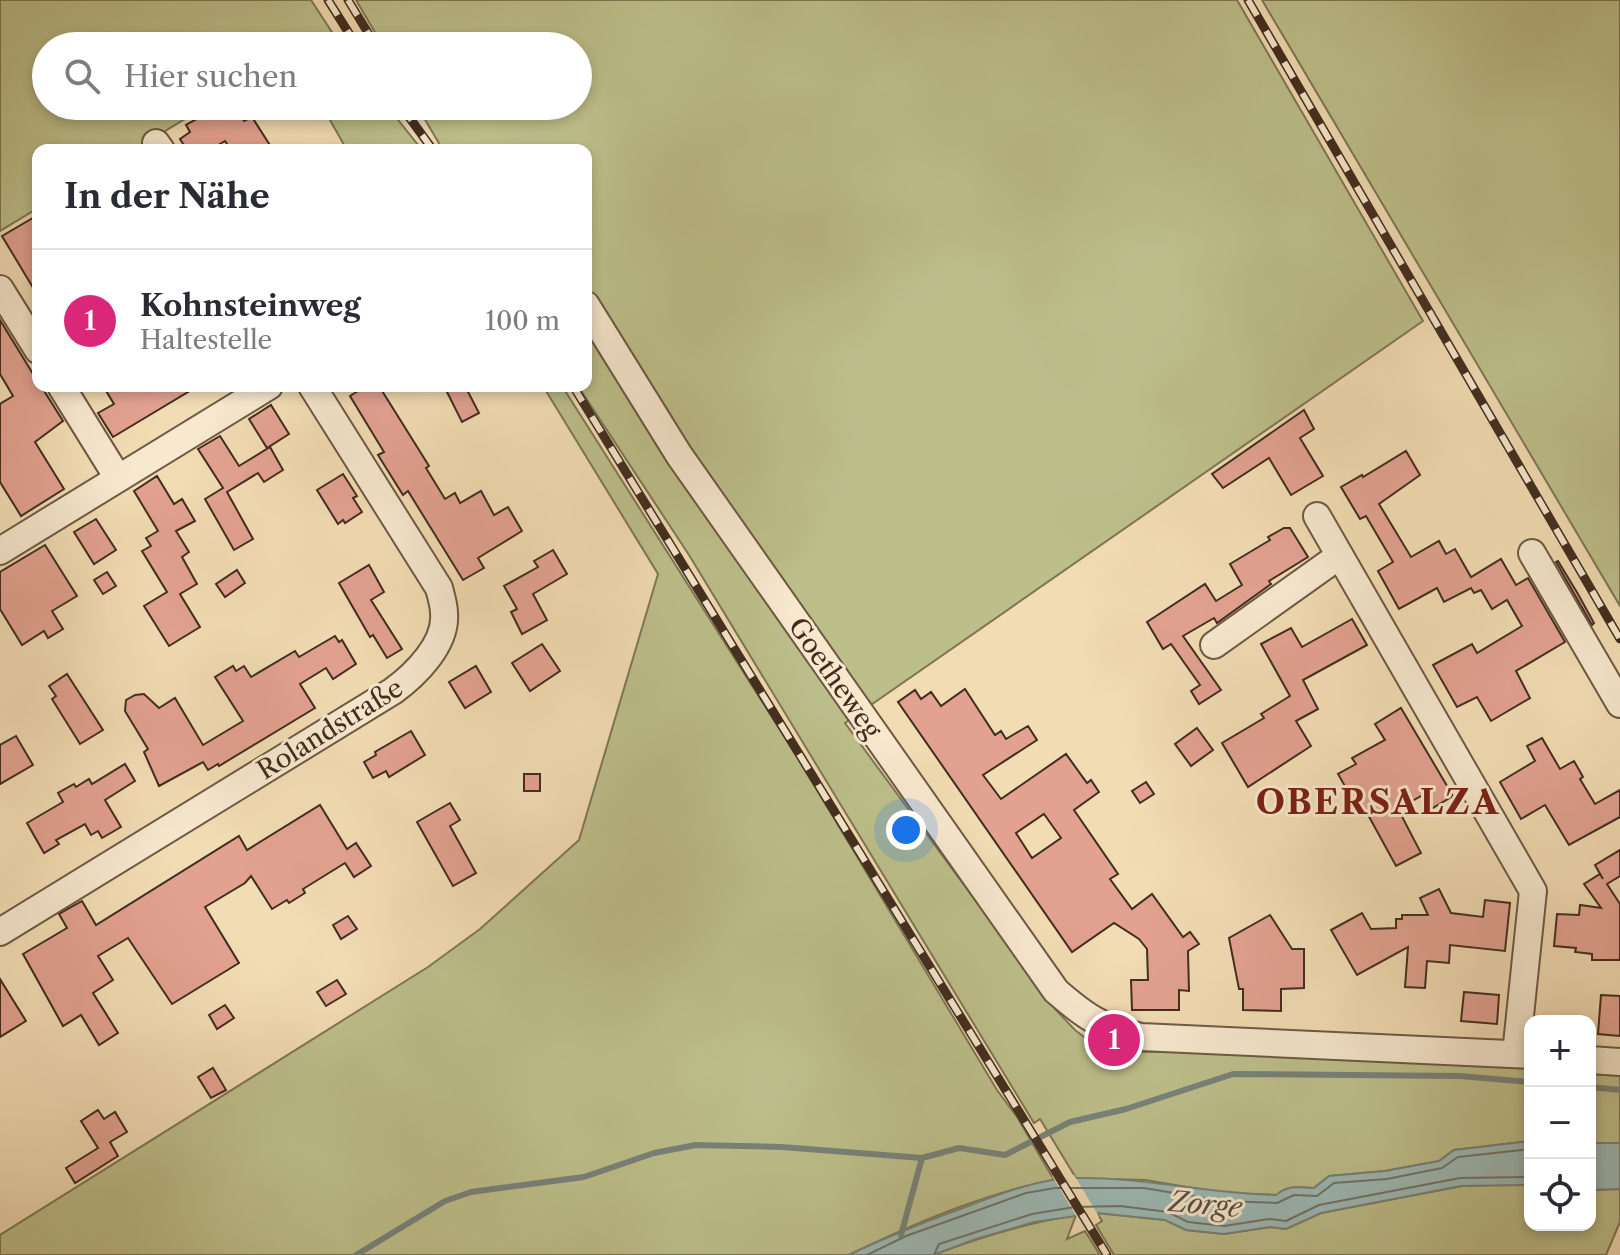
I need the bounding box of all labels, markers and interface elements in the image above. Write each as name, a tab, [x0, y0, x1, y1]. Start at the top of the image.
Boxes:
search box	[32, 32, 592, 120]
icon: search	[60, 54, 104, 98]
text: Hier suchen	[124, 58, 297, 95]
text: In der Nähe	[64, 175, 270, 217]
text: Kohnsteinweg	[140, 287, 361, 324]
text: 1	[84, 305, 96, 337]
text: 100 m	[485, 305, 560, 337]
text: Haltestelle	[140, 324, 272, 356]
street label: Goetheweg	[782, 611, 888, 745]
street label: Rolandstraße	[251, 671, 409, 787]
district label: OBERSALZA	[1256, 781, 1500, 823]
your location	[886, 810, 926, 850]
pin: 1	[1088, 1010, 1140, 1070]
map controls	[1524, 1015, 1596, 1231]
button: +	[1524, 1015, 1596, 1087]
button: −	[1524, 1087, 1596, 1159]
button: locate	[1524, 1159, 1596, 1231]
water label: Zorge	[1166, 1184, 1245, 1224]

